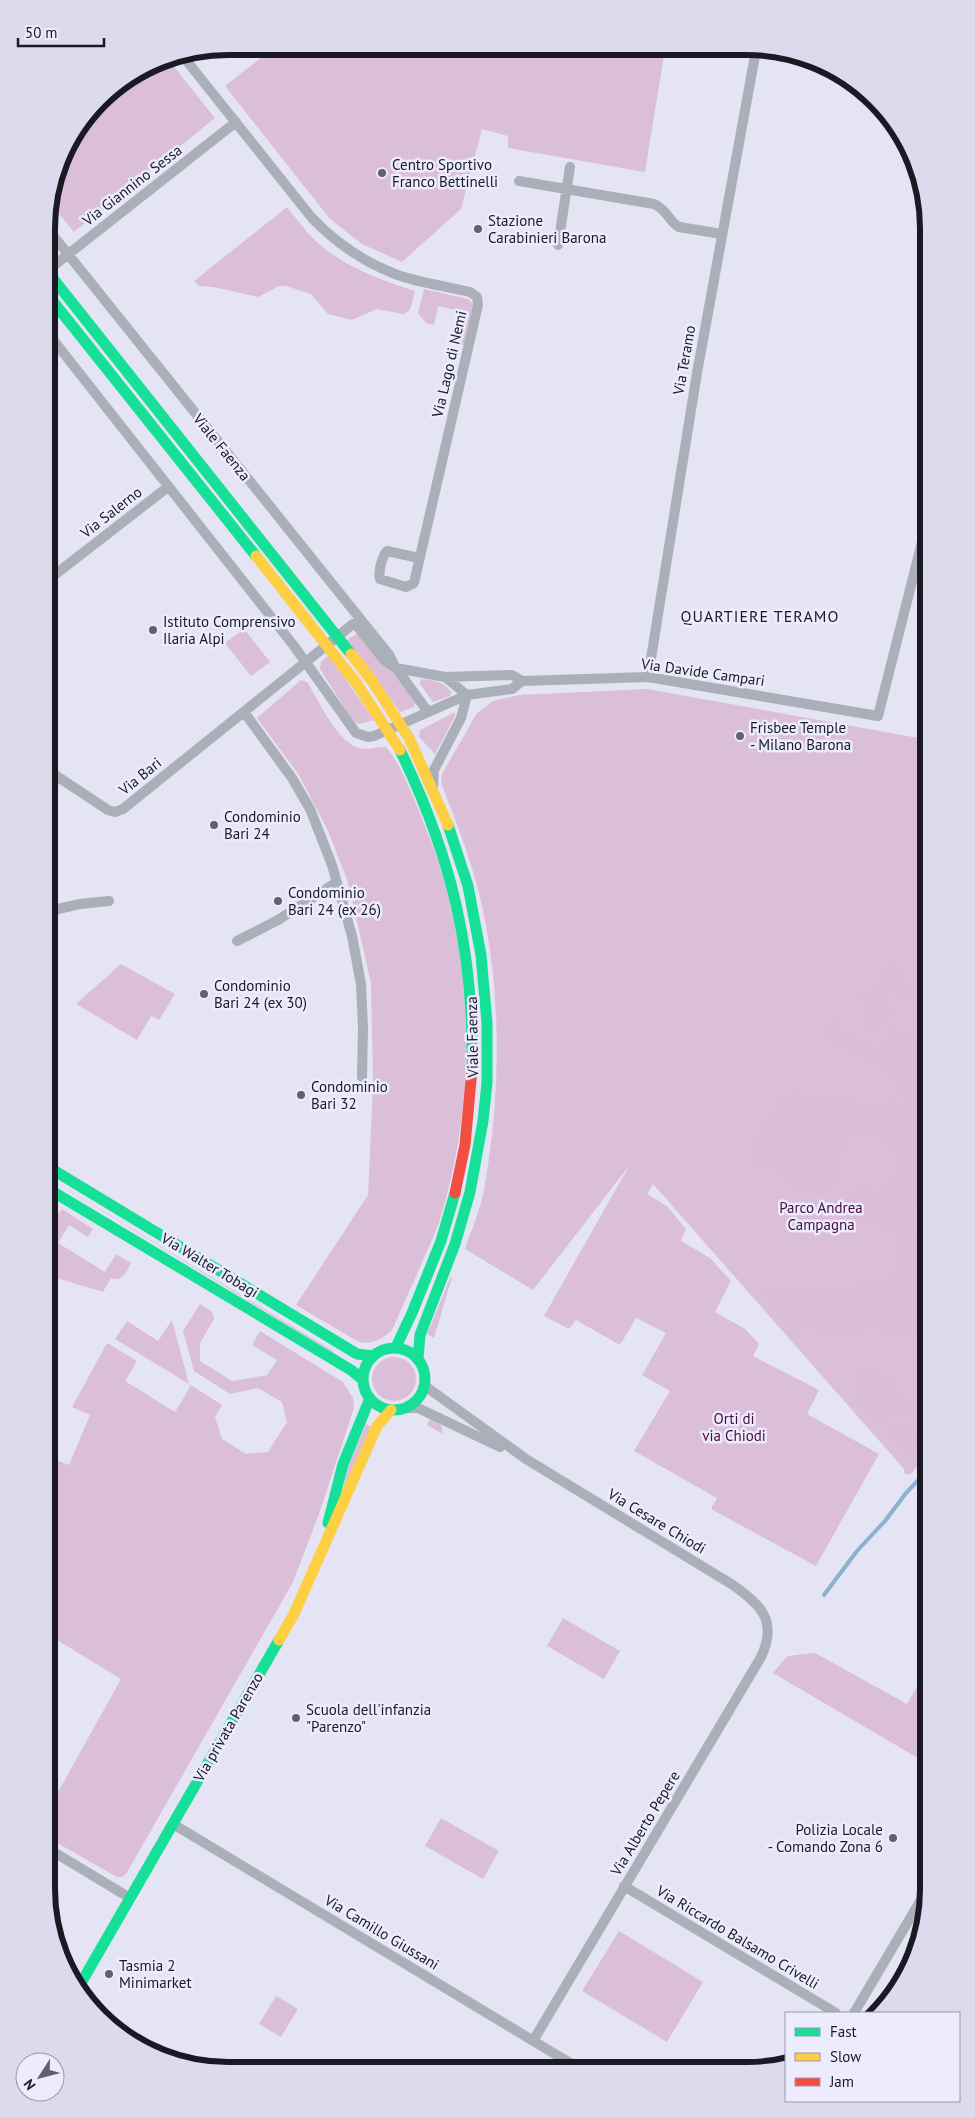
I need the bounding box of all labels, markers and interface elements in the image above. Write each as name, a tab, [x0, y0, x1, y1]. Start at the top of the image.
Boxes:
scale bar	[18, 15, 104, 47]
text: 50 m	[25, 23, 58, 42]
street label: Via Giannino Sessa	[78, 140, 186, 230]
place label: Centro Sportivo Franco Bettinelli	[392, 155, 498, 191]
marker: Centro Sportivo Franco Bettinelli	[376, 167, 388, 179]
place label: Stazione Carabinieri Barona	[488, 211, 606, 247]
marker: Stazione Carabinieri Barona	[472, 223, 484, 235]
street label: Via Lago di Nemi	[427, 309, 471, 420]
street label: Via Teramo	[668, 324, 699, 397]
street label: Viale Faenza	[188, 409, 255, 485]
street label: Via Salerno	[76, 482, 146, 542]
district label: QUARTIERE TERAMO	[681, 606, 839, 626]
place label: Istituto Comprensivo Ilaria Alpi	[163, 612, 296, 648]
marker: Istituto Comprensivo Ilaria Alpi	[147, 624, 159, 636]
street label: Via Davide Campari	[639, 654, 766, 690]
place label: Frisbee Temple - Milano Barona	[750, 718, 851, 754]
marker: Frisbee Temple - Milano Barona	[734, 730, 746, 742]
street label: Via Bari	[114, 753, 165, 800]
place label: Condominio Bari 24	[224, 807, 301, 843]
marker: Condominio Bari 24	[208, 819, 220, 831]
place label: Condominio Bari 24 (ex 26)	[288, 883, 381, 919]
marker: Condominio Bari 24 (ex 26)	[272, 895, 284, 907]
place label: Condominio Bari 24 (ex 30)	[214, 976, 307, 1012]
marker: Condominio Bari 24 (ex 30)	[198, 988, 210, 1000]
street label: Viale Faenza	[462, 996, 482, 1079]
place label: Condominio Bari 32	[311, 1077, 388, 1113]
marker: Condominio Bari 32	[295, 1089, 307, 1101]
park label: Parco Andrea Campagna	[779, 1198, 863, 1234]
street label: Via Walter Tobagi	[157, 1228, 262, 1302]
park label: Orti di via Chiodi	[702, 1409, 766, 1445]
street label: Via Cesare Chiodi	[604, 1484, 709, 1558]
street label: Via privata Parenzo	[188, 1669, 267, 1786]
place label: Scuola dell'infanzia "Parenzo"	[306, 1700, 431, 1736]
marker: Scuola dell'infanzia "Parenzo"	[290, 1712, 302, 1724]
street label: Via Alberto Pepere	[606, 1767, 684, 1880]
place label: Polizia Locale - Comando Zona 6	[768, 1820, 883, 1856]
marker: Polizia Locale - Comando Zona 6	[887, 1832, 899, 1844]
street label: Via Riccardo Balsamo Crivelli	[652, 1880, 823, 1993]
street label: Via Camillo Giussani	[320, 1890, 443, 1974]
place label: Tasmia 2 Minimarket	[119, 1956, 192, 1992]
marker: Tasmia 2 Minimarket	[103, 1968, 115, 1980]
legend	[785, 2012, 960, 2102]
text: Fast	[830, 2022, 857, 2041]
text: Slow	[830, 2047, 861, 2066]
north arrow	[15, 2052, 65, 2102]
text: Jam	[829, 2072, 854, 2091]
text: N	[19, 2076, 39, 2094]

